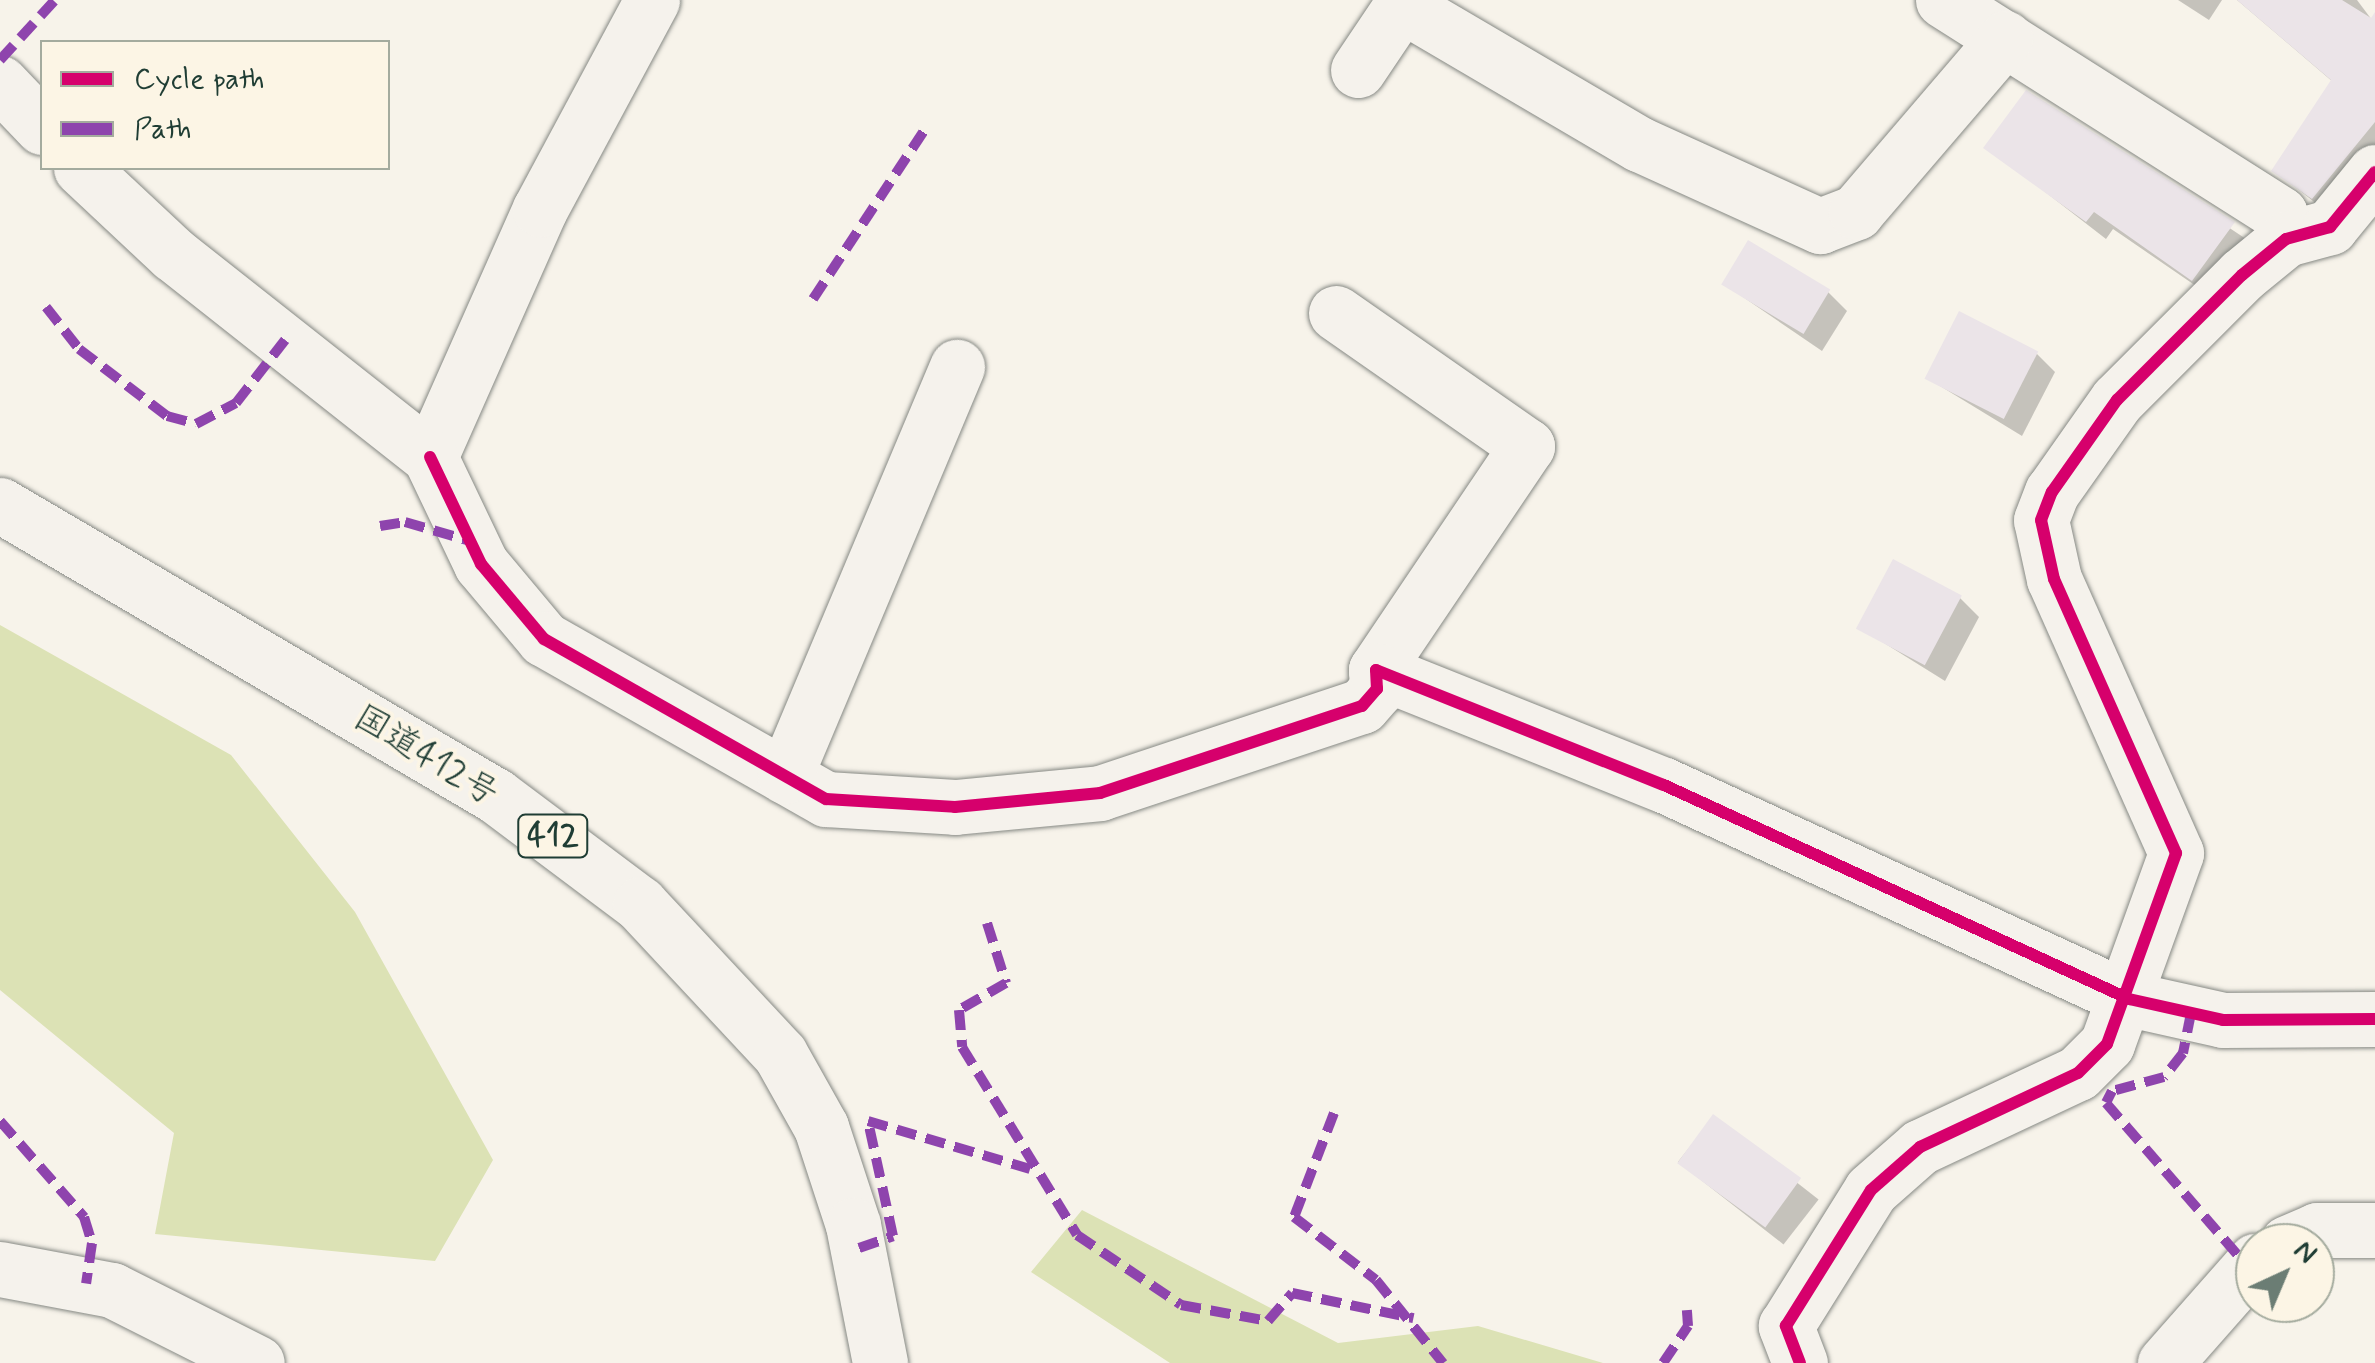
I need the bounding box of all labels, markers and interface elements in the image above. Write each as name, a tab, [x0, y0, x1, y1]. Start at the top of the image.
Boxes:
legend	[40, 40, 390, 170]
text: Cycle path	[134, 60, 265, 99]
text: Path	[134, 110, 192, 149]
street label: 国道412号	[346, 696, 506, 816]
road number: 412	[516, 809, 590, 863]
north arrow	[2235, 1223, 2335, 1323]
text: N	[2285, 1233, 2324, 1272]

